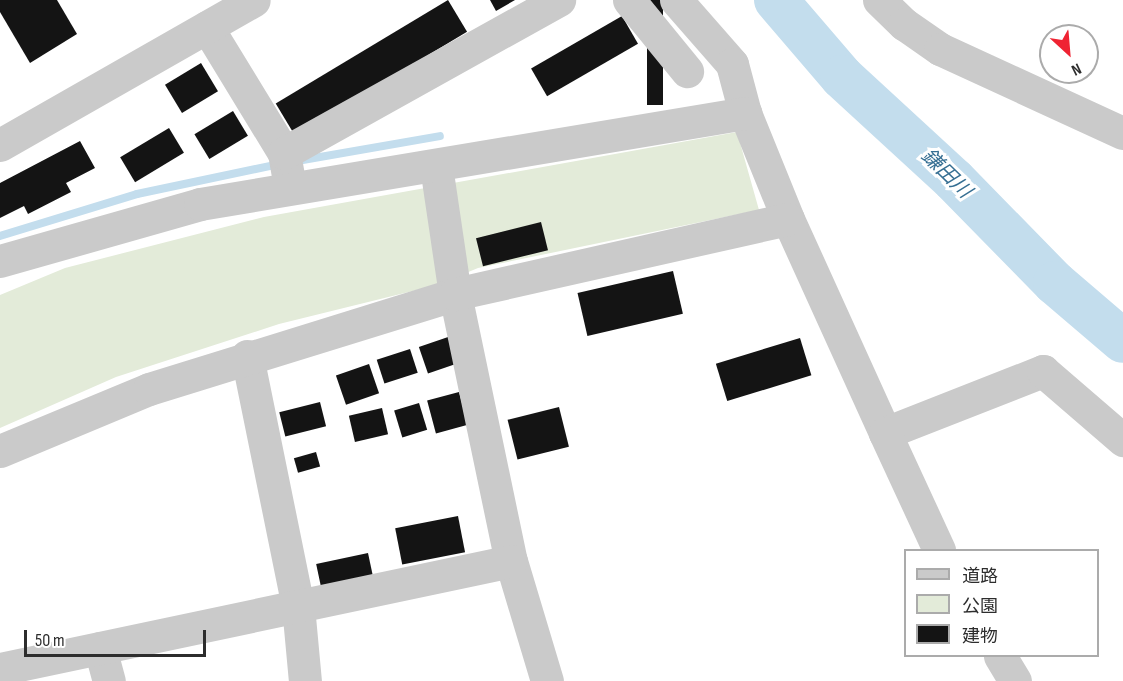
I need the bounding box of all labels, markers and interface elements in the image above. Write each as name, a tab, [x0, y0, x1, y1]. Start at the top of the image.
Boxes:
north arrow	[1039, 24, 1099, 84]
text: N	[1068, 58, 1084, 79]
water label: 鎌田川	[916, 145, 976, 203]
legend	[904, 549, 1099, 657]
text: 道路	[962, 566, 998, 587]
text: 公園	[962, 596, 998, 617]
scale bar	[27, 618, 208, 656]
text: 建物	[962, 626, 998, 647]
text: 50 m	[35, 630, 65, 651]

